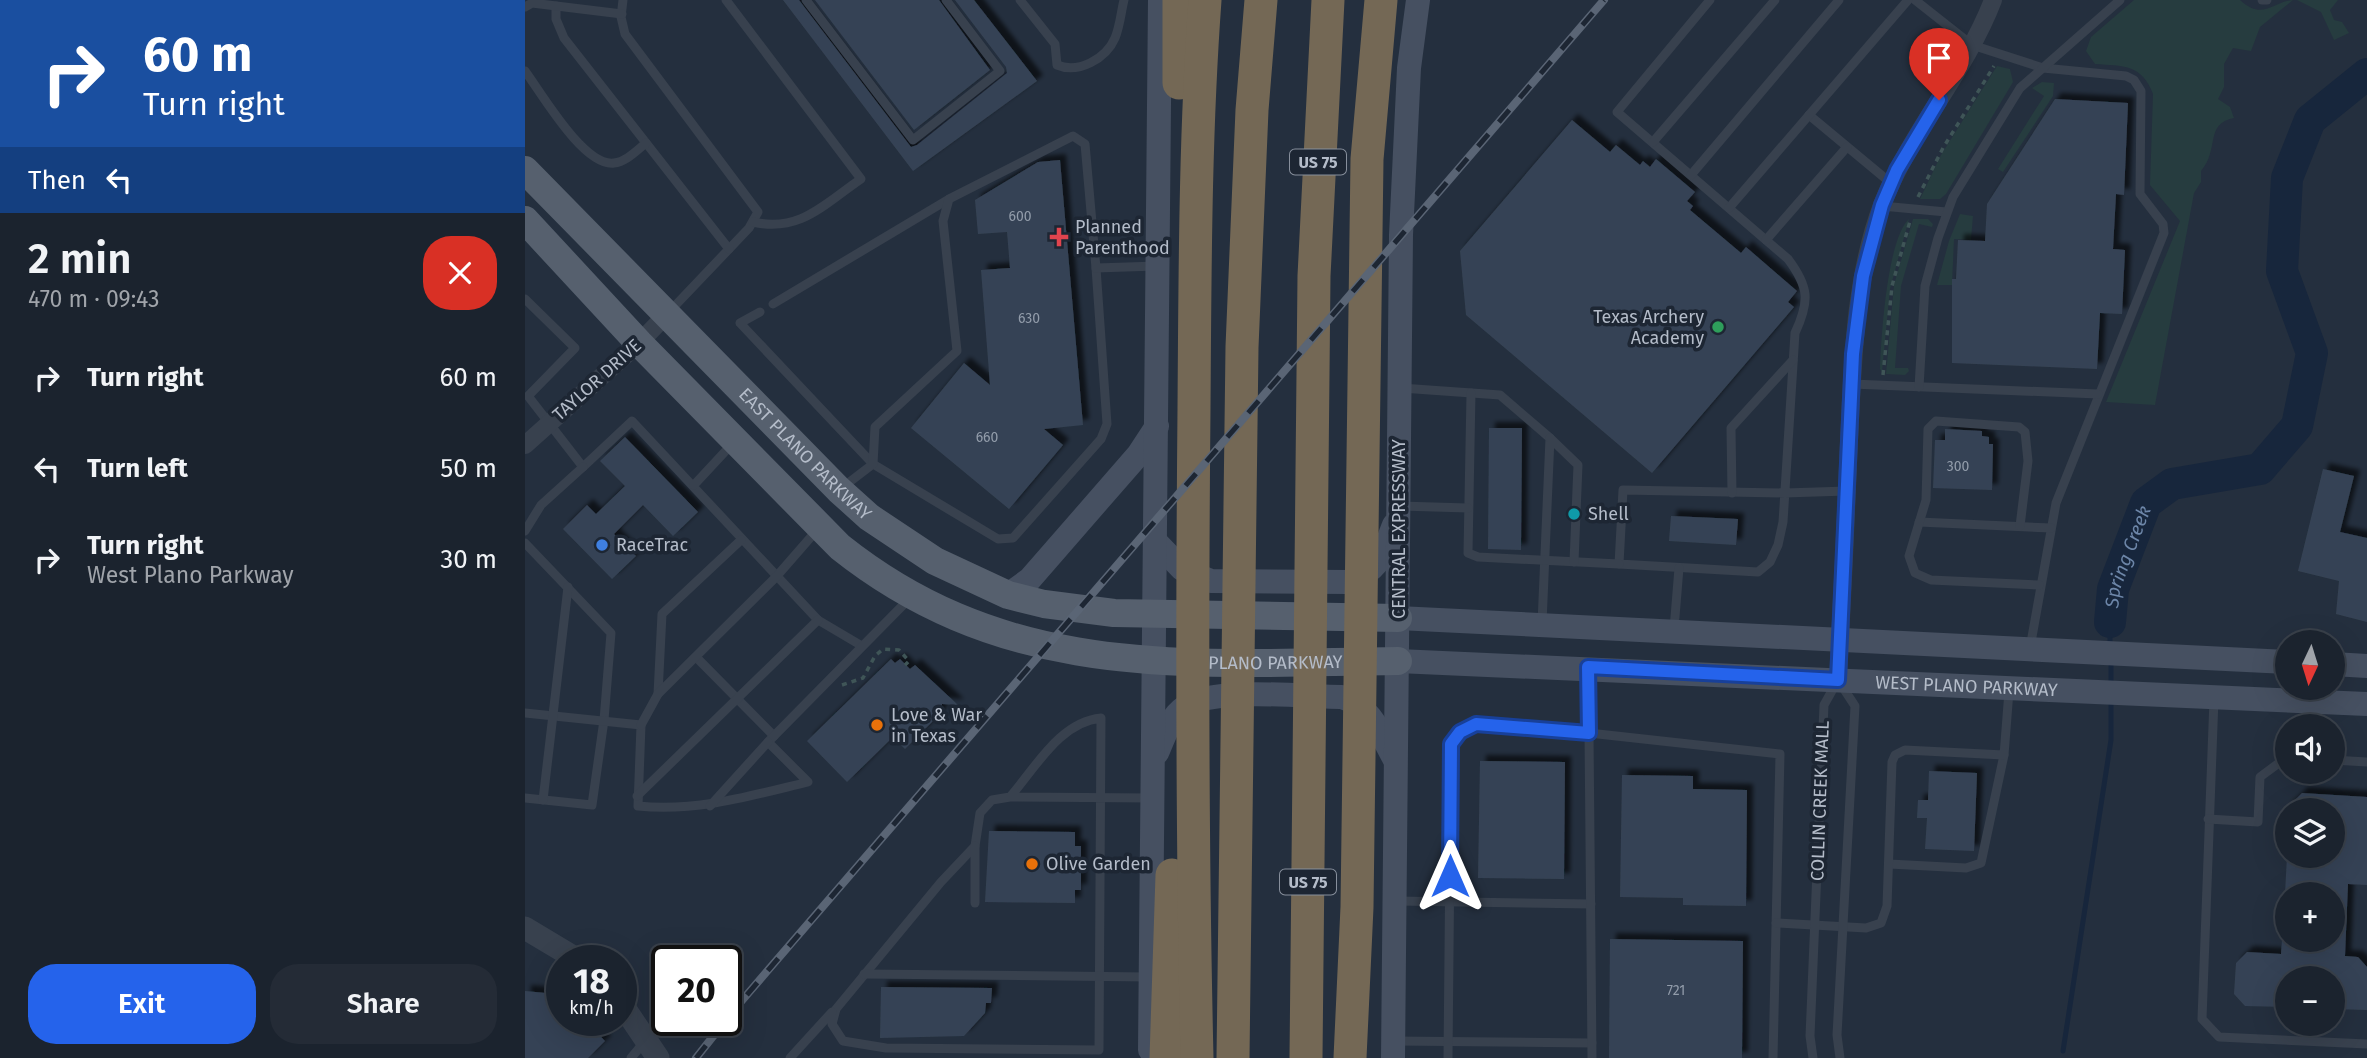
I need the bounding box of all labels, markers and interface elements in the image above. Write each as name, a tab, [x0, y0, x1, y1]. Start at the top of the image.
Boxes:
text: 60 m	[143, 25, 252, 84]
icon: right	[28, 28, 119, 119]
pin	[1909, 28, 1969, 100]
icon: arrive	[1920, 39, 1958, 77]
text: Turn right	[143, 85, 285, 123]
road number: US 75	[1290, 150, 1346, 174]
icon: left	[100, 161, 138, 199]
text: Then	[28, 165, 86, 196]
house number: 600	[1008, 208, 1032, 225]
place label: Planned Parenthood	[1075, 216, 1170, 259]
marker: Planned Parenthood	[1049, 227, 1069, 247]
text: 2 min	[28, 234, 132, 284]
button: close	[423, 236, 497, 310]
text: 470 m · 09:43	[28, 285, 159, 313]
place label: Texas Archery Academy	[1593, 306, 1704, 349]
house number: 630	[1018, 310, 1040, 327]
marker: Texas Archery Academy	[1710, 319, 1726, 335]
street label: TAYLOR DRIVE	[548, 335, 646, 425]
icon: right	[28, 359, 66, 397]
text: Turn right	[87, 362, 204, 393]
text: 60 m	[439, 362, 497, 393]
street label: EAST PLANO PARKWAY	[734, 383, 876, 525]
house number: 660	[976, 429, 999, 446]
street label: CENTRAL EXPRESSWAY	[1388, 439, 1410, 619]
icon: left	[28, 450, 66, 488]
text: Turn left	[87, 453, 188, 484]
text: 50 m	[440, 453, 497, 484]
house number: 300	[1947, 458, 1969, 475]
water label: Spring Creek	[2100, 502, 2156, 610]
place label: Shell	[1588, 503, 1629, 525]
marker: Shell	[1566, 506, 1582, 522]
text: Turn right	[87, 530, 204, 561]
place label: RaceTrac	[616, 534, 688, 556]
marker: RaceTrac	[594, 537, 610, 553]
icon: right	[28, 541, 66, 579]
text: 30 m	[440, 544, 497, 575]
text: West Plano Parkway	[87, 561, 294, 589]
north arrow	[2275, 630, 2345, 700]
map controls	[2275, 630, 2345, 1036]
street label: PLANO PARKWAY	[1208, 651, 1343, 674]
street label: WEST PLANO PARKWAY	[1875, 671, 2058, 701]
place label: Love & War in Texas	[891, 704, 982, 747]
button: sound	[2275, 714, 2345, 784]
marker: Love & War in Texas	[869, 717, 885, 733]
street label: COLLIN CREEK MALL	[1806, 720, 1834, 881]
button: layers	[2275, 798, 2345, 868]
position arrow	[1413, 839, 1487, 913]
place label: Olive Garden	[1046, 853, 1151, 875]
marker: Olive Garden	[1024, 856, 1040, 872]
road number: US 75	[1280, 870, 1336, 894]
button: +	[2275, 882, 2345, 952]
speed limit sign: 20	[651, 945, 742, 1036]
text: 18	[573, 960, 610, 1002]
button: Exit	[28, 964, 256, 1044]
button: Share	[270, 964, 497, 1044]
button: −	[2275, 966, 2345, 1036]
house number: 721	[1667, 982, 1685, 999]
text: km/h	[569, 997, 614, 1019]

